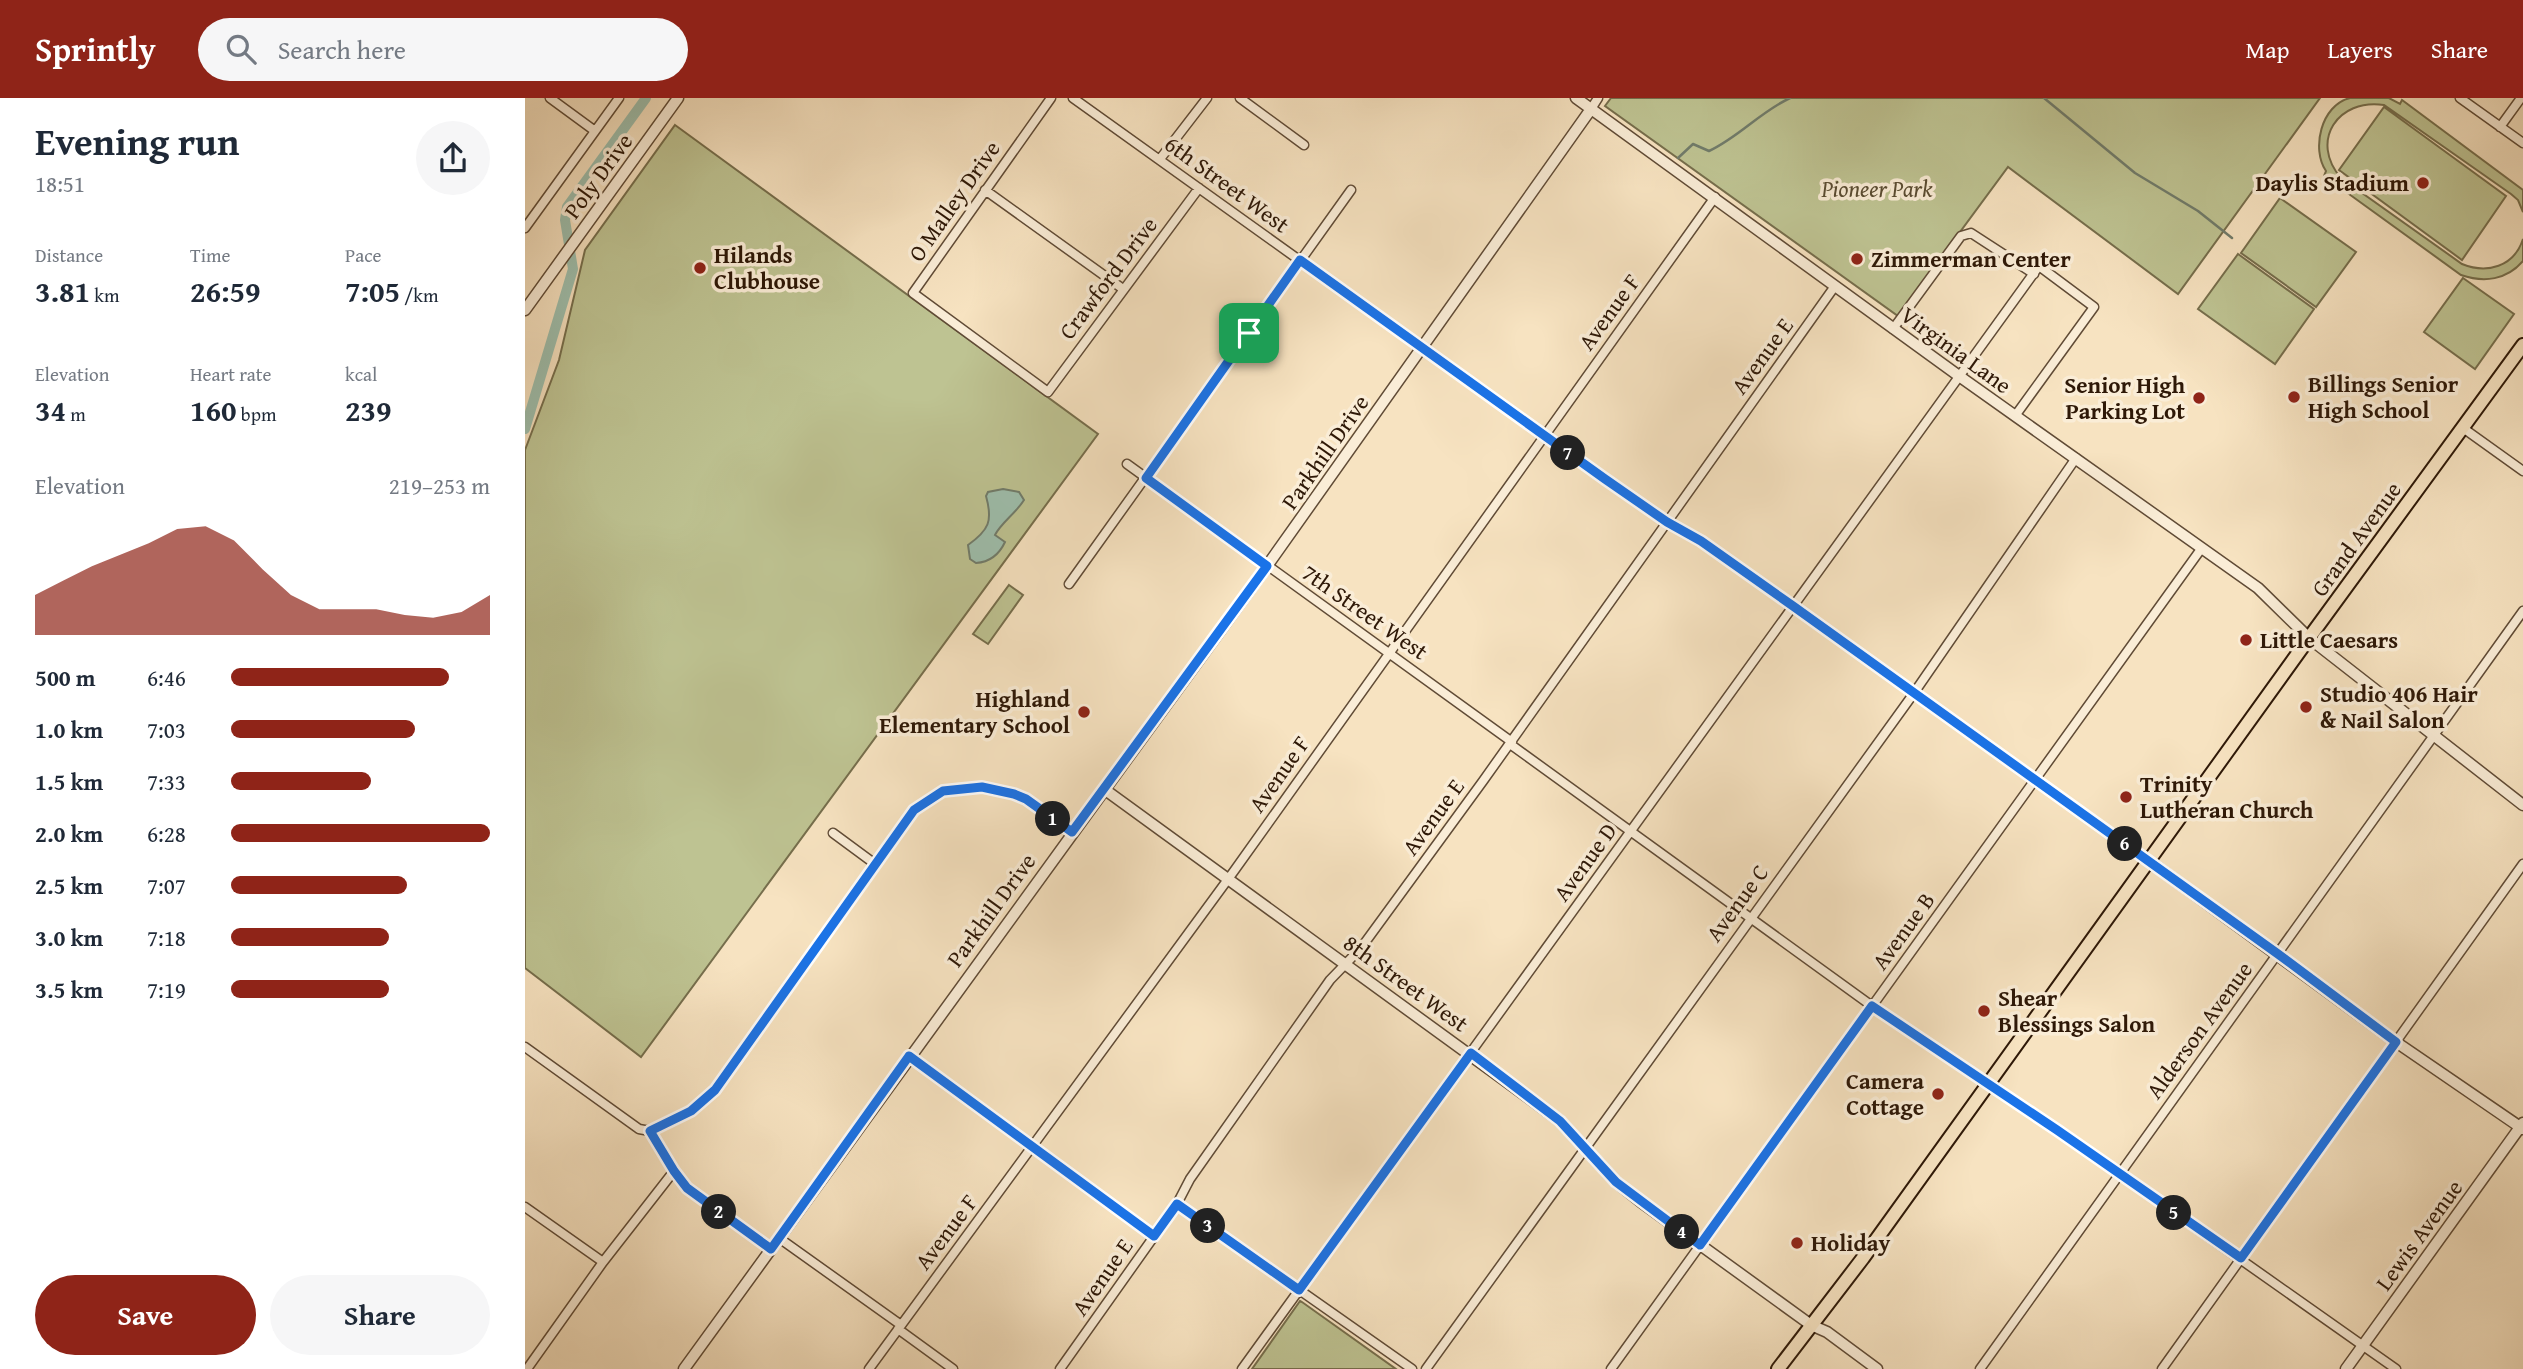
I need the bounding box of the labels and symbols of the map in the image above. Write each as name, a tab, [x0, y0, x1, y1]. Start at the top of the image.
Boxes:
street label: Poly Drive	[555, 126, 640, 225]
street label: 6th Street West	[1158, 127, 1297, 240]
street label: O Malley Drive	[900, 134, 1007, 268]
place label: Daylis Stadium	[2255, 166, 2409, 199]
park label: Pioneer Park	[1820, 172, 1933, 205]
marker: Daylis Stadium	[2415, 175, 2431, 191]
street label: Crawford Drive	[1051, 209, 1165, 346]
place label: Hilands Clubhouse	[714, 238, 820, 297]
place label: Zimmerman Center	[1871, 242, 2071, 275]
marker: Zimmerman Center	[1849, 251, 1865, 267]
marker: Hilands Clubhouse	[692, 260, 708, 276]
street label: Avenue F	[1570, 267, 1648, 357]
street label: Virginia Lane	[1894, 298, 2019, 401]
pin	[1219, 303, 1279, 363]
street label: Avenue E	[1723, 311, 1801, 401]
place label: Billings Senior High School	[2308, 367, 2459, 426]
place label: Senior High Parking Lot	[2064, 368, 2185, 427]
street label: Parkhill Drive	[1273, 388, 1376, 516]
marker: Billings Senior High School	[2286, 389, 2302, 405]
marker: Senior High Parking Lot	[2191, 390, 2207, 406]
pin: 7	[1551, 436, 1585, 470]
street label: Grand Avenue	[2303, 475, 2409, 603]
street label: 7th Street West	[1296, 556, 1435, 667]
place label: Little Caesars	[2260, 623, 2398, 656]
marker: Little Caesars	[2238, 632, 2254, 648]
place label: Studio 406 Hair & Nail Salon	[2320, 677, 2478, 736]
place label: Highland Elementary School	[879, 682, 1071, 741]
marker: Studio 406 Hair & Nail Salon	[2298, 699, 2314, 715]
marker: Highland Elementary School	[1076, 704, 1092, 720]
street label: Avenue F	[1240, 729, 1317, 819]
place label: Trinity Lutheran Church	[2140, 767, 2314, 826]
street label: Avenue E	[1394, 772, 1472, 862]
marker: Trinity Lutheran Church	[2118, 789, 2134, 805]
pin: 1	[1035, 802, 1071, 836]
street label: Avenue D	[1545, 816, 1624, 908]
pin: 6	[2107, 826, 2143, 862]
street label: Parkhill Drive	[938, 846, 1043, 973]
street label: Avenue C	[1697, 857, 1776, 948]
street label: Avenue B	[1863, 885, 1942, 976]
street label: 8th Street West	[1337, 926, 1476, 1039]
street label: Alderson Avenue	[2137, 954, 2260, 1105]
place label: Shear Blessings Salon	[1998, 981, 2155, 1040]
marker: Shear Blessings Salon	[1976, 1003, 1992, 1019]
place label: Camera Cottage	[1846, 1064, 1924, 1123]
marker: Camera Cottage	[1930, 1086, 1946, 1102]
street label: Lewis Avenue	[2367, 1173, 2470, 1297]
street label: Avenue F	[906, 1187, 985, 1276]
pin: 2	[701, 1194, 737, 1230]
pin: 5	[2157, 1196, 2191, 1230]
pin: 3	[1191, 1208, 1225, 1244]
pin: 4	[1665, 1214, 1699, 1250]
place label: Holiday	[1811, 1226, 1890, 1259]
street label: Avenue E	[1063, 1231, 1140, 1322]
marker: Holiday	[1789, 1235, 1805, 1251]

